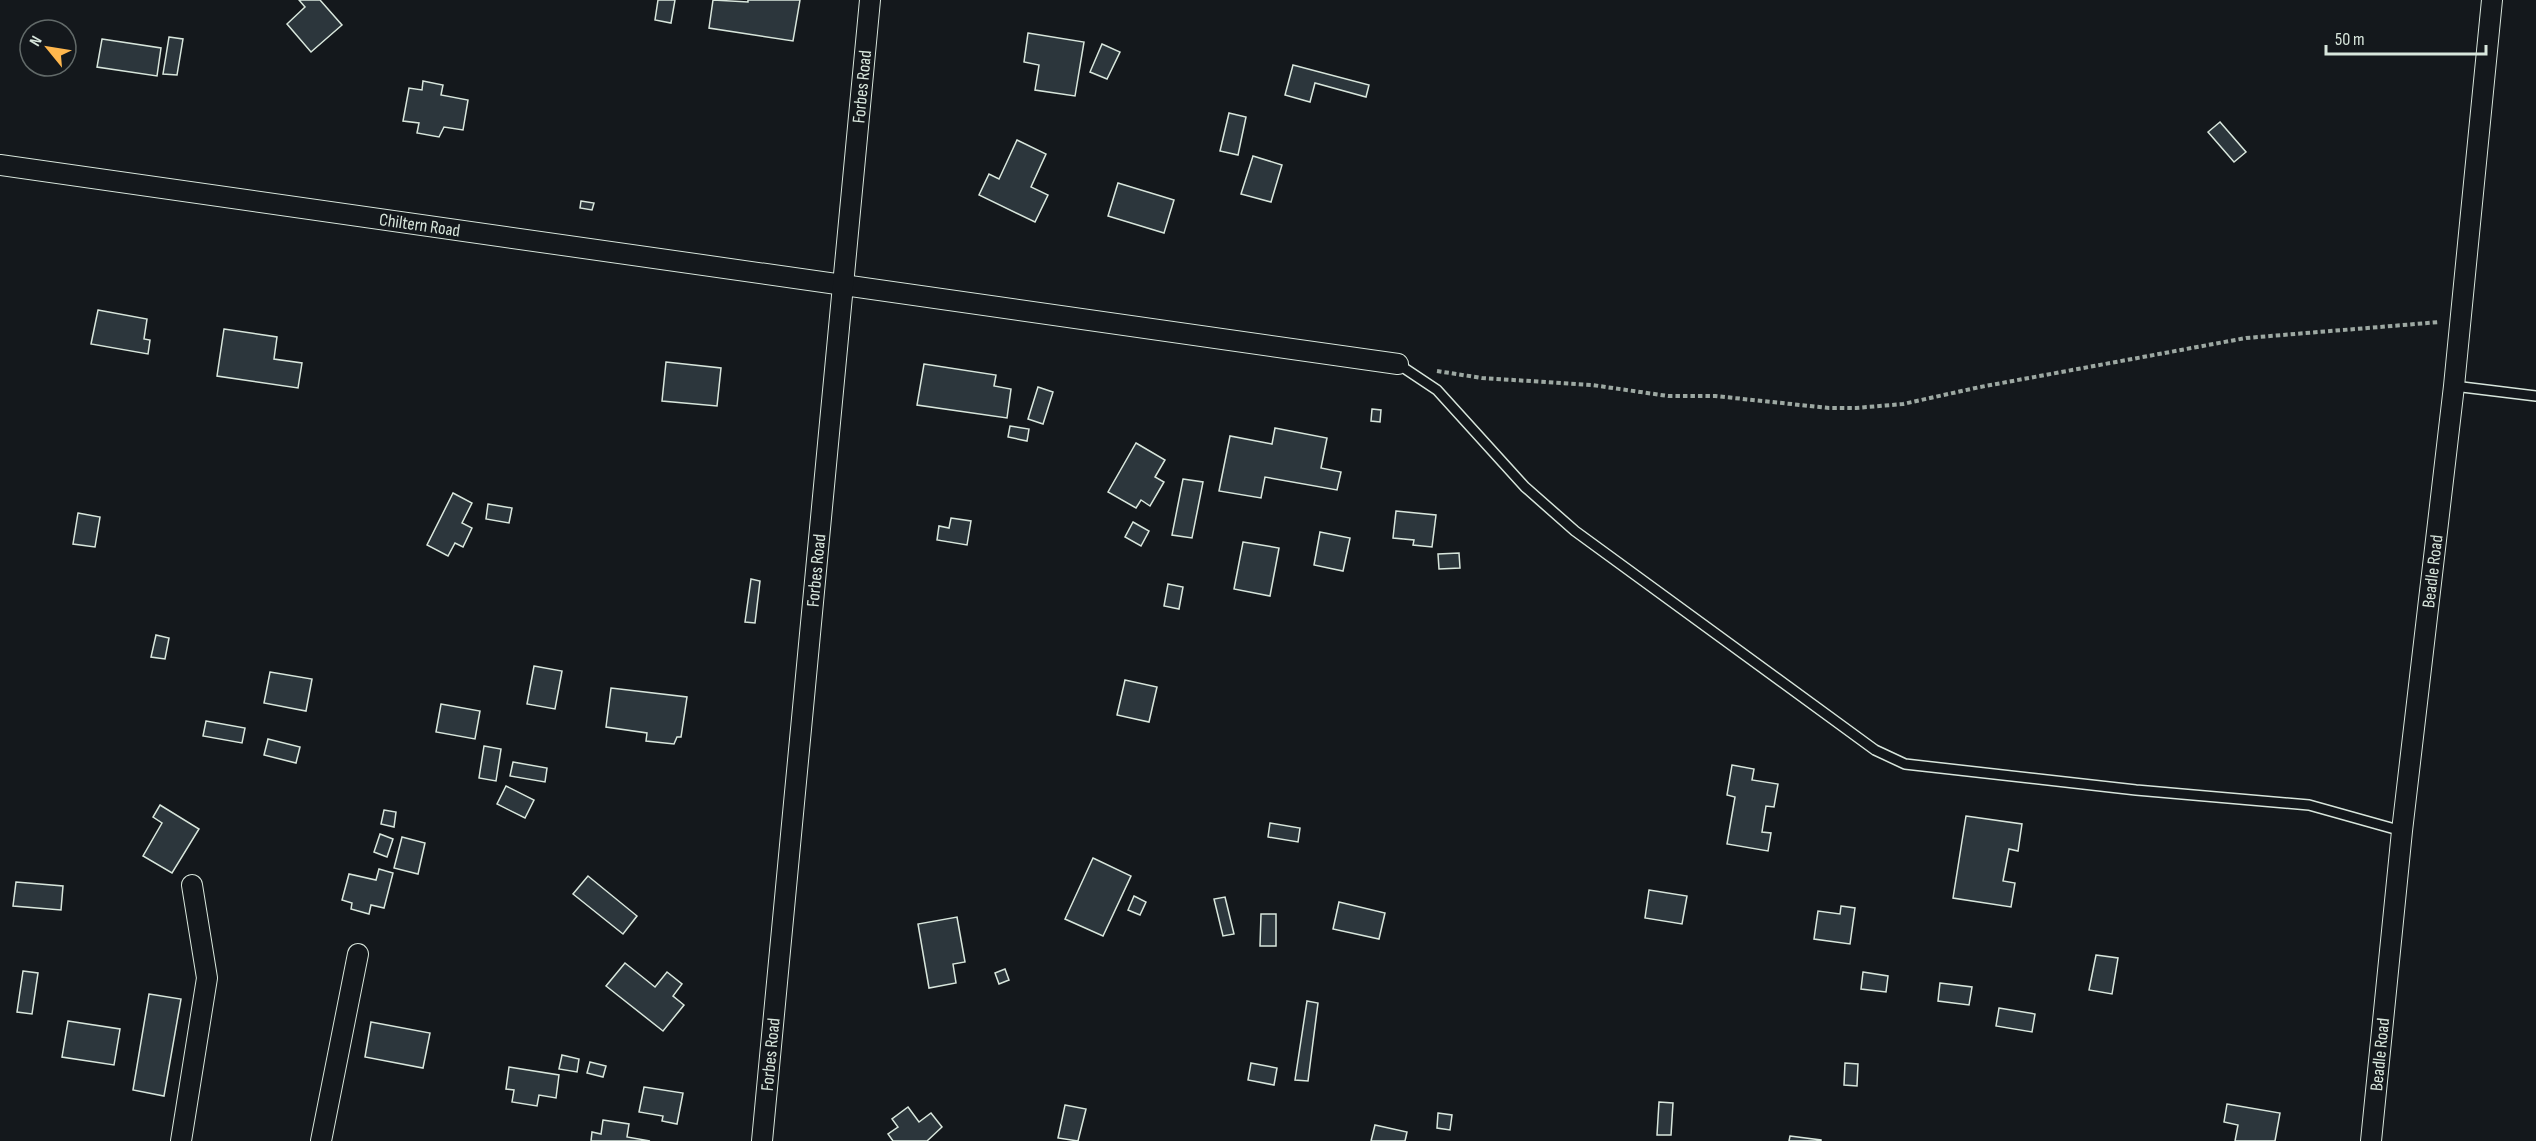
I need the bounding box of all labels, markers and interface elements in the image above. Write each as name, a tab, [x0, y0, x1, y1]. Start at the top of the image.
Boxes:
north arrow	[18, 18, 78, 78]
scale bar	[2326, 18, 2486, 56]
text: 50 m	[2335, 29, 2365, 50]
text: N	[26, 33, 47, 50]
street label: Forbes Road	[848, 49, 876, 124]
street label: Chiltern Road	[378, 209, 462, 241]
street label: Forbes Road	[803, 533, 830, 608]
street label: Beadle Road	[2418, 534, 2448, 609]
street label: Forbes Road	[757, 1017, 785, 1092]
street label: Beadle Road	[2366, 1017, 2394, 1092]

